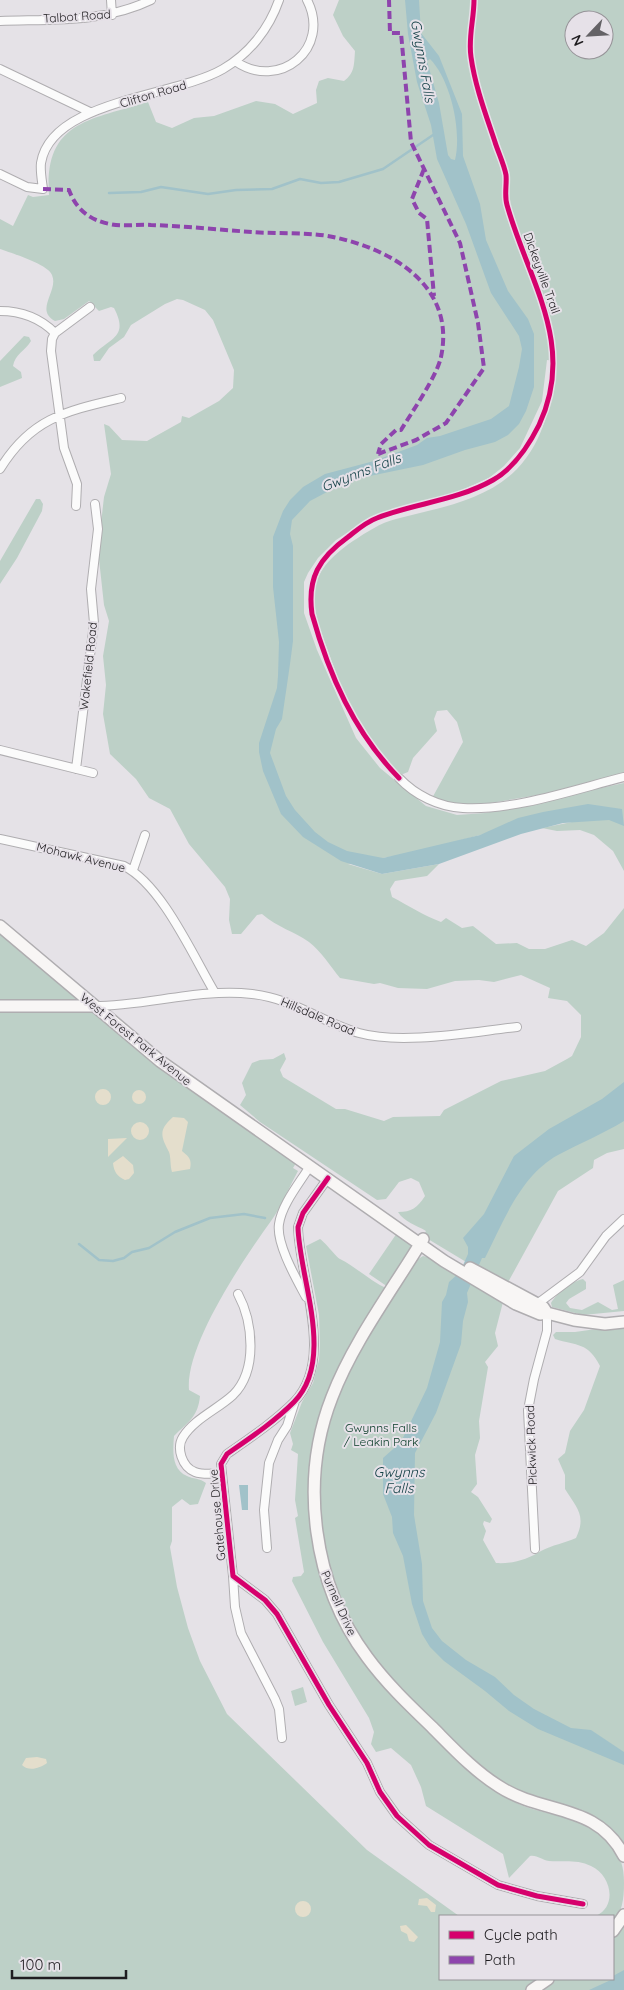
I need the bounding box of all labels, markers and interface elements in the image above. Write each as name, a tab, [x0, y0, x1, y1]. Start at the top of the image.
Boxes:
street label: Talbot Road	[43, 6, 111, 26]
north arrow	[564, 10, 614, 60]
water label: Gwynns Falls	[407, 18, 439, 105]
text: N	[567, 32, 588, 49]
street label: Clifton Road	[118, 77, 188, 111]
street label: Dickeyville Trail	[520, 230, 564, 316]
water label: Gwynns Falls	[319, 448, 405, 495]
street label: Wakefield Road	[76, 621, 100, 711]
street label: Mohawk Avenue	[35, 839, 127, 875]
street label: West Forest Park Avenue	[77, 989, 195, 1089]
street label: Hillsdale Road	[279, 994, 357, 1038]
street label: Pickwick Road	[522, 1405, 540, 1485]
park label: Gwynns Falls / Leakin Park	[344, 1420, 418, 1449]
water label: Gwynns Falls	[374, 1463, 426, 1497]
street label: Gatehouse Drive	[205, 1468, 228, 1561]
street label: Purnell Drive	[318, 1568, 360, 1638]
legend	[439, 1915, 614, 1980]
text: Cycle path	[484, 1925, 558, 1944]
scale bar	[12, 1948, 126, 1980]
text: Path	[484, 1950, 516, 1969]
text: 100 m	[20, 1955, 61, 1974]

